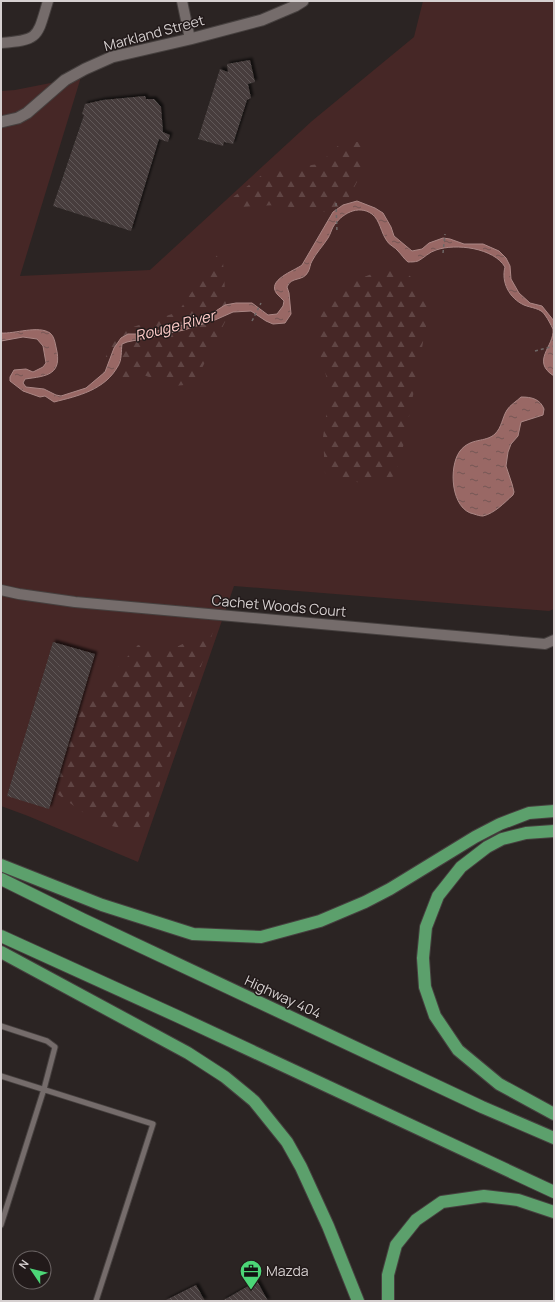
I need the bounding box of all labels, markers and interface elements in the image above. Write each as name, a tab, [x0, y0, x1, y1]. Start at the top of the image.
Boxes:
street label: Markland Street	[102, 10, 206, 55]
water label: Rouge River	[132, 304, 220, 346]
street label: Cachet Woods Court	[211, 590, 347, 621]
street label: Highway 404	[242, 971, 325, 1023]
north arrow	[12, 1250, 52, 1290]
text: N	[15, 1256, 32, 1272]
office icon: Mazda	[238, 1258, 264, 1291]
place label: Mazda	[266, 1261, 308, 1280]

